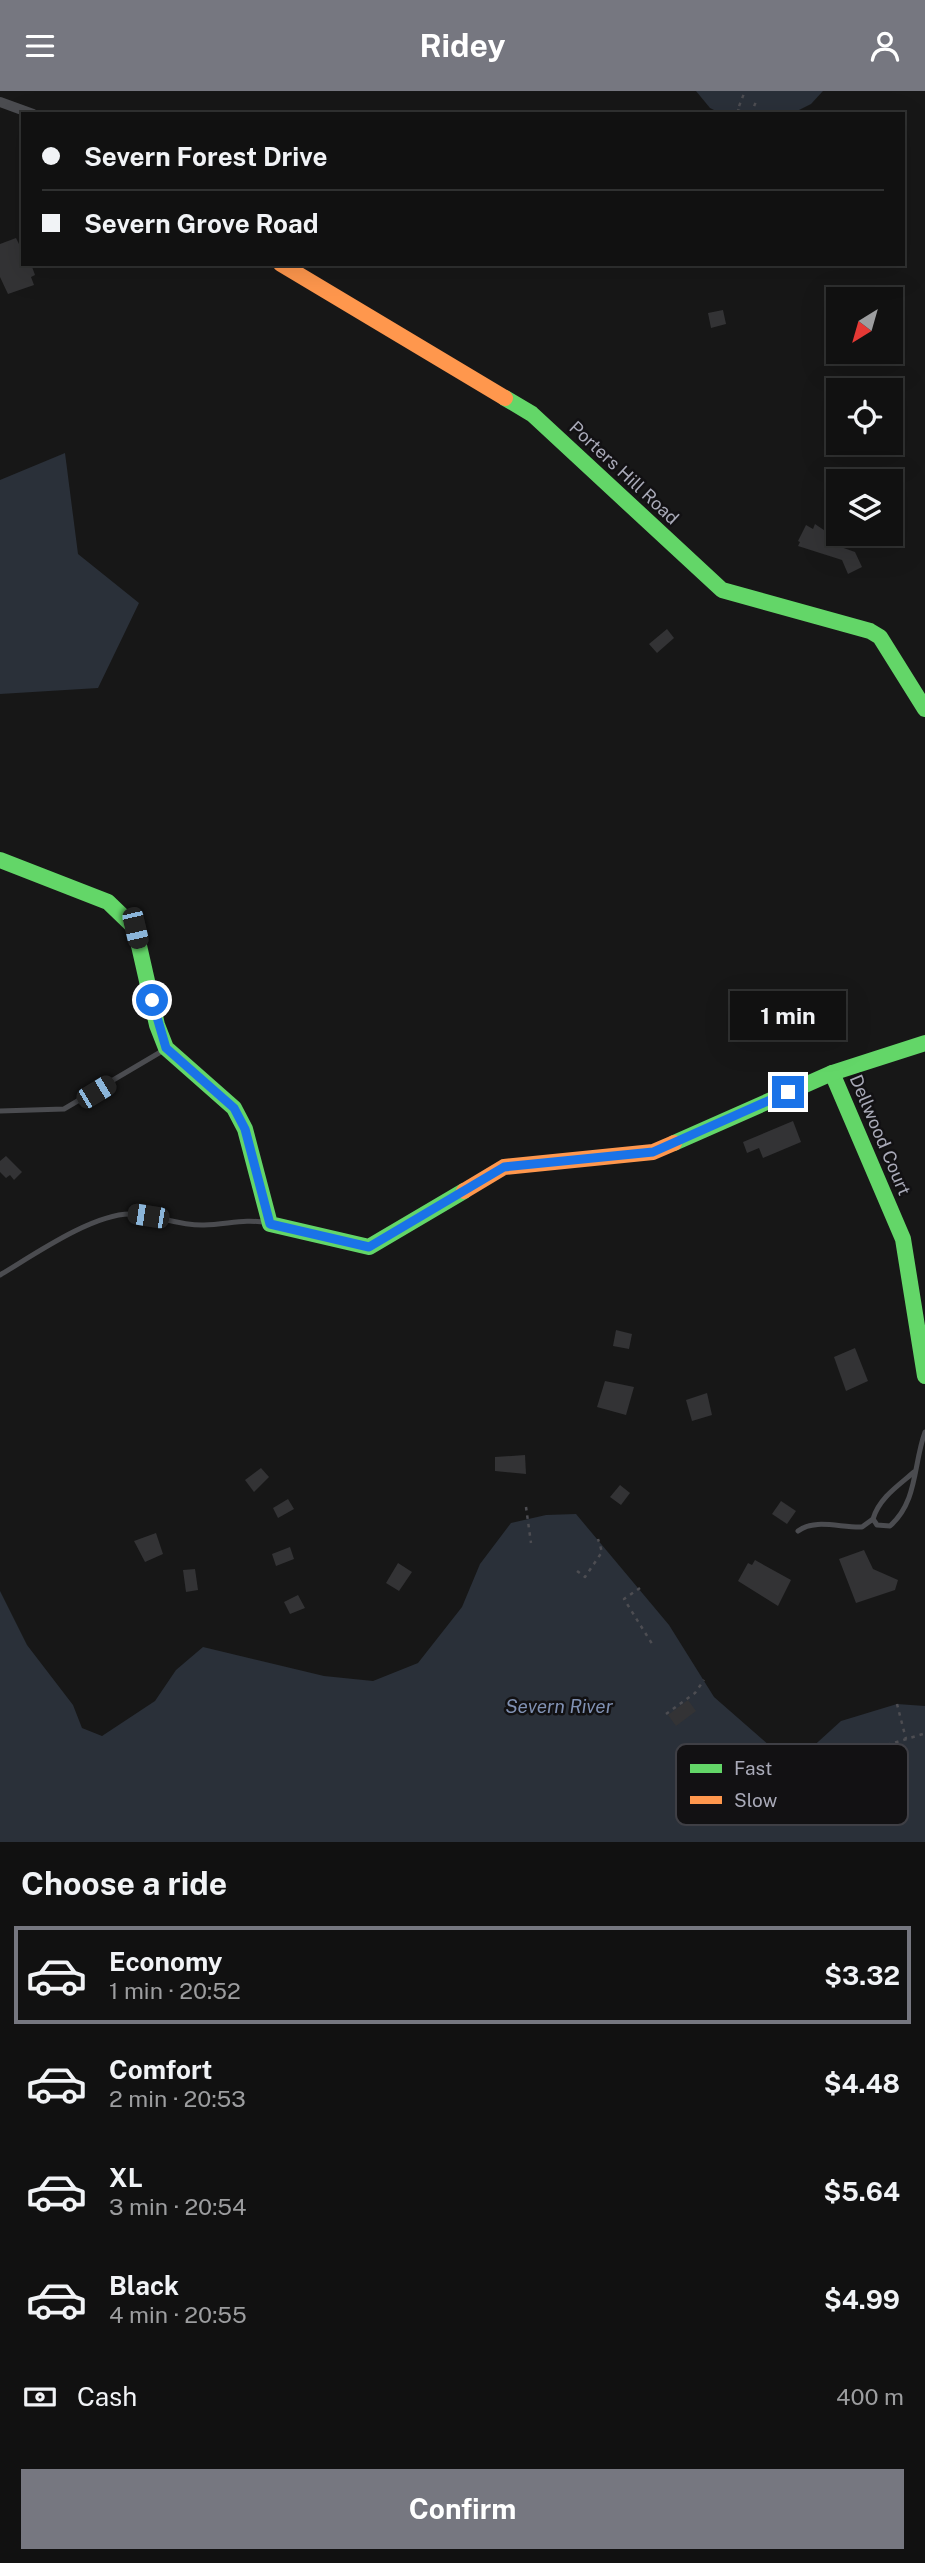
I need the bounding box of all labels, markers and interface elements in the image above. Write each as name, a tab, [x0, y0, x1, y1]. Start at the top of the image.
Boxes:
icon: menu	[21, 27, 59, 65]
text: Ridey	[419, 27, 506, 64]
icon: person	[866, 27, 904, 65]
text: Severn Forest Drive	[84, 141, 327, 172]
text: Severn Grove Road	[84, 208, 319, 239]
north arrow	[826, 287, 903, 364]
map controls	[826, 287, 903, 546]
button: locate	[826, 378, 903, 455]
street label: Porters Hill Road	[565, 417, 683, 529]
button: layers	[826, 469, 903, 546]
car	[121, 905, 150, 951]
route start	[136, 984, 168, 1016]
callout: 1 min	[730, 991, 846, 1039]
text: 1 min	[760, 1002, 816, 1029]
street label: Dellwood Court	[846, 1071, 915, 1198]
car	[73, 1072, 120, 1112]
route end	[772, 1076, 804, 1108]
car	[126, 1202, 171, 1230]
water label: Severn River	[505, 1695, 614, 1717]
legend	[676, 1744, 908, 1825]
text: Fast	[734, 1757, 772, 1779]
text: Slow	[734, 1789, 778, 1811]
text: Choose a ride	[21, 1865, 227, 1902]
icon: car	[25, 1944, 88, 2007]
text: Economy	[109, 1946, 222, 1977]
text: $3.32	[824, 1960, 900, 1991]
text: 1 min · 20:52	[109, 1977, 241, 2004]
icon: car	[25, 2052, 88, 2115]
text: Comfort	[109, 2054, 212, 2085]
text: $4.48	[824, 2068, 900, 2099]
text: 2 min · 20:53	[109, 2085, 246, 2112]
icon: car	[25, 2160, 88, 2223]
text: XL	[109, 2162, 143, 2193]
text: $5.64	[824, 2176, 900, 2207]
text: 3 min · 20:54	[109, 2193, 247, 2220]
icon: car	[25, 2268, 88, 2331]
text: Black	[109, 2270, 179, 2301]
text: $4.99	[824, 2284, 900, 2315]
text: 4 min · 20:55	[109, 2301, 247, 2328]
icon: cash	[21, 2378, 59, 2416]
text: Cash	[77, 2381, 137, 2412]
text: 400 m	[836, 2383, 904, 2410]
button: Confirm	[21, 2469, 904, 2549]

